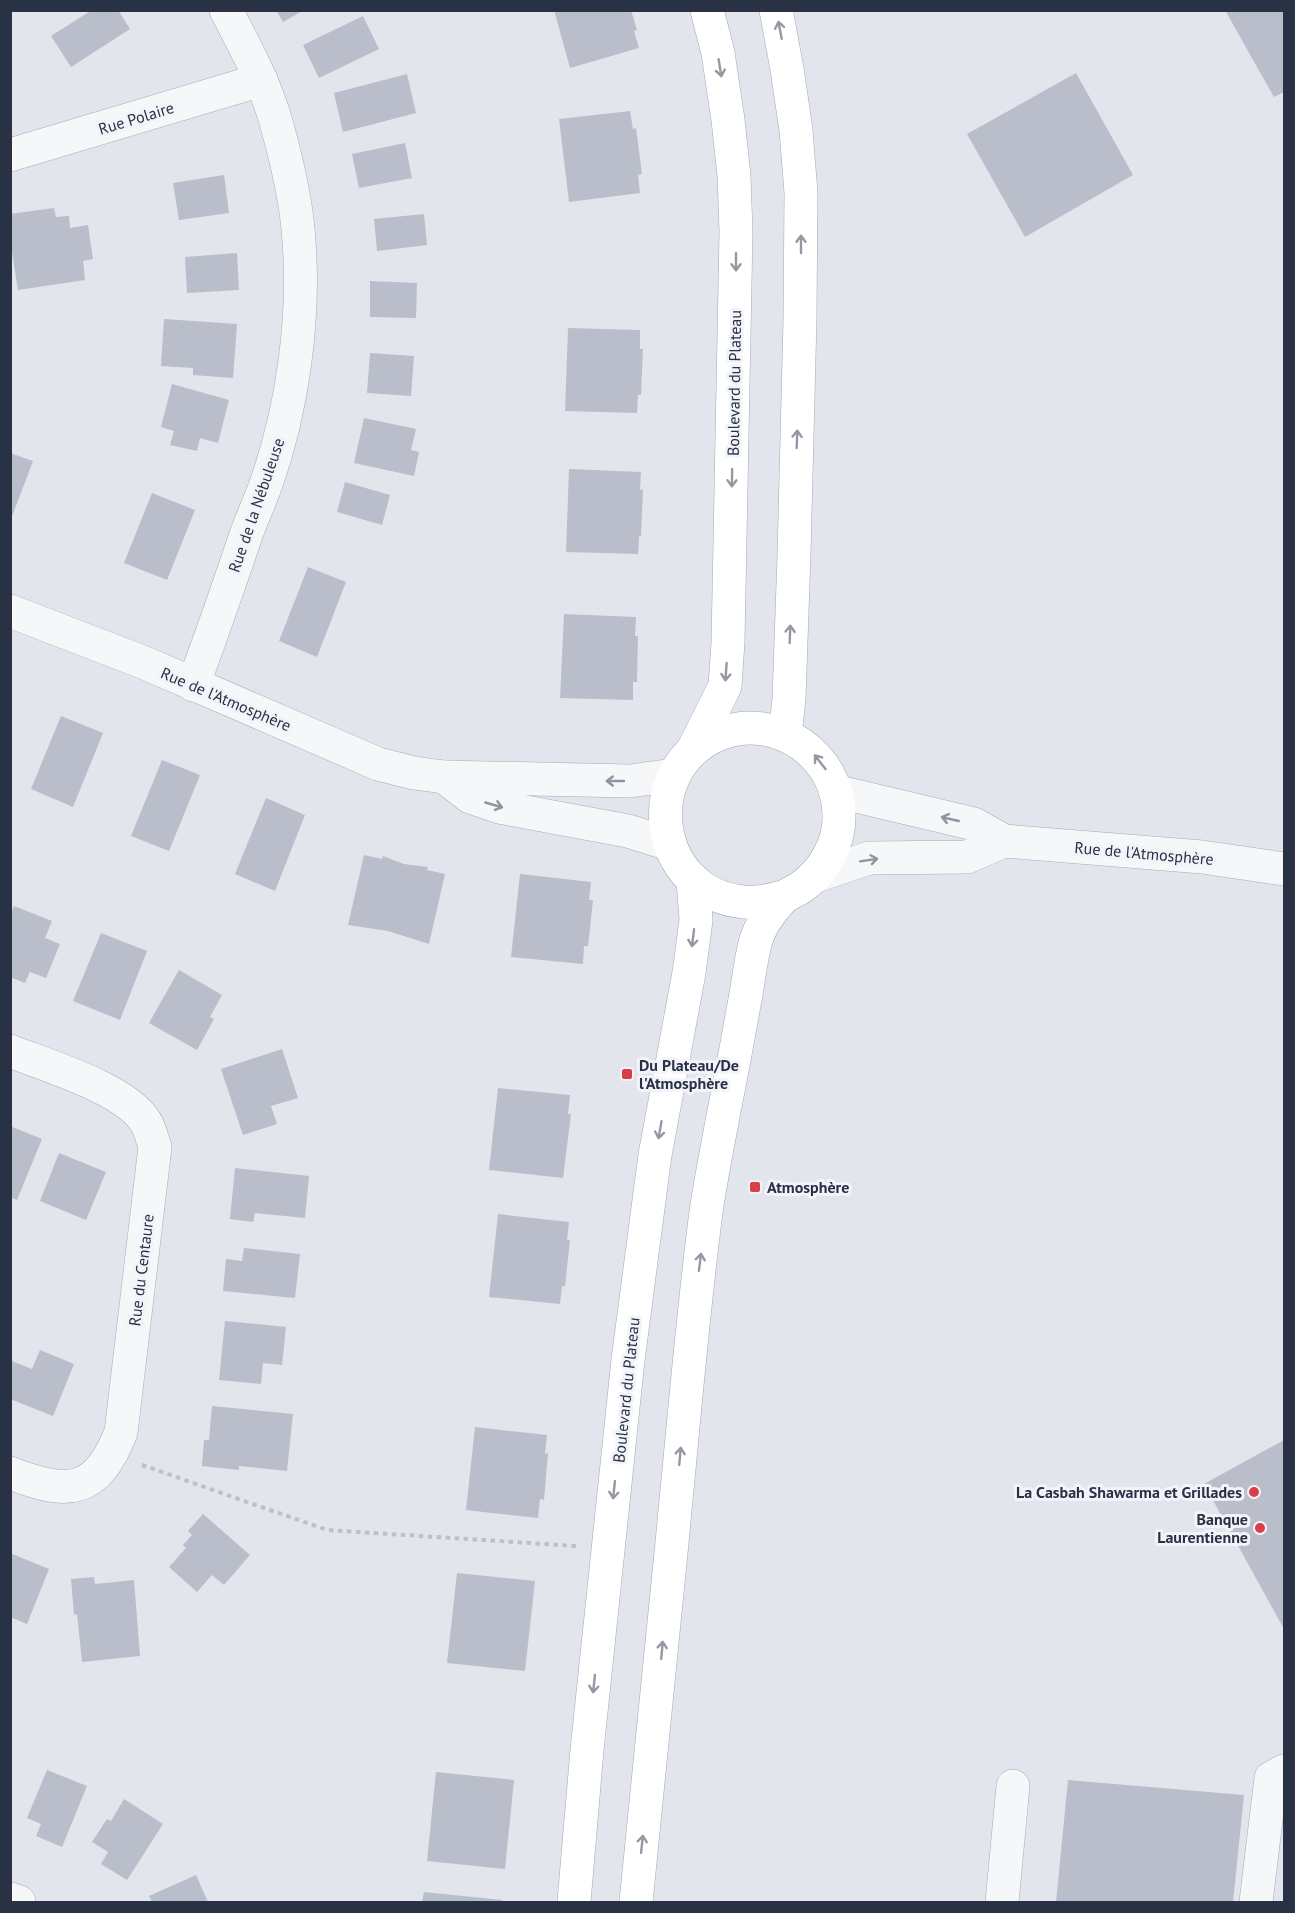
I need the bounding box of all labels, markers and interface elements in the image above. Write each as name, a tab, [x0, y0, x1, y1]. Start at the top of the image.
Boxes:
one-way arrow	[774, 21, 785, 40]
one-way arrow	[714, 57, 725, 77]
street label: Rue Polaire	[96, 97, 176, 139]
one-way arrow	[795, 235, 807, 255]
one-way arrow	[731, 251, 742, 271]
street label: Boulevard du Plateau	[723, 310, 745, 456]
one-way arrow	[791, 430, 803, 450]
street label: Rue de la Nébuleuse	[224, 435, 288, 575]
one-way arrow	[726, 467, 738, 487]
one-way arrow	[785, 625, 796, 645]
one-way arrow	[720, 662, 731, 682]
street label: Rue de l'Atmosphère	[158, 663, 294, 735]
one-way arrow	[813, 754, 826, 770]
one-way arrow	[606, 775, 626, 787]
one-way arrow	[484, 800, 503, 811]
one-way arrow	[941, 812, 960, 824]
street label: Rue de l'Atmosphère	[1074, 837, 1214, 869]
one-way arrow	[859, 854, 878, 865]
one-way arrow	[688, 928, 699, 947]
place label: Du Plateau/De l'Atmosphère	[639, 1055, 739, 1093]
marker: Du Plateau/De l'Atmosphère	[620, 1067, 634, 1081]
one-way arrow	[654, 1120, 665, 1139]
place label: Atmosphère	[767, 1177, 849, 1197]
marker: Atmosphère	[748, 1180, 762, 1194]
street label: Rue du Centaure	[124, 1213, 158, 1327]
one-way arrow	[694, 1253, 705, 1273]
street label: Boulevard du Plateau	[608, 1316, 644, 1464]
one-way arrow	[675, 1447, 686, 1467]
one-way arrow	[608, 1480, 619, 1500]
place label: La Casbah Shawarma et Grillades	[1016, 1482, 1242, 1502]
marker: La Casbah Shawarma et Grillades	[1247, 1485, 1261, 1499]
place label: Banque Laurentienne	[1157, 1509, 1248, 1547]
marker: Banque Laurentienne	[1253, 1521, 1267, 1535]
one-way arrow	[657, 1641, 668, 1661]
one-way arrow	[588, 1674, 599, 1694]
one-way arrow	[637, 1835, 648, 1855]

